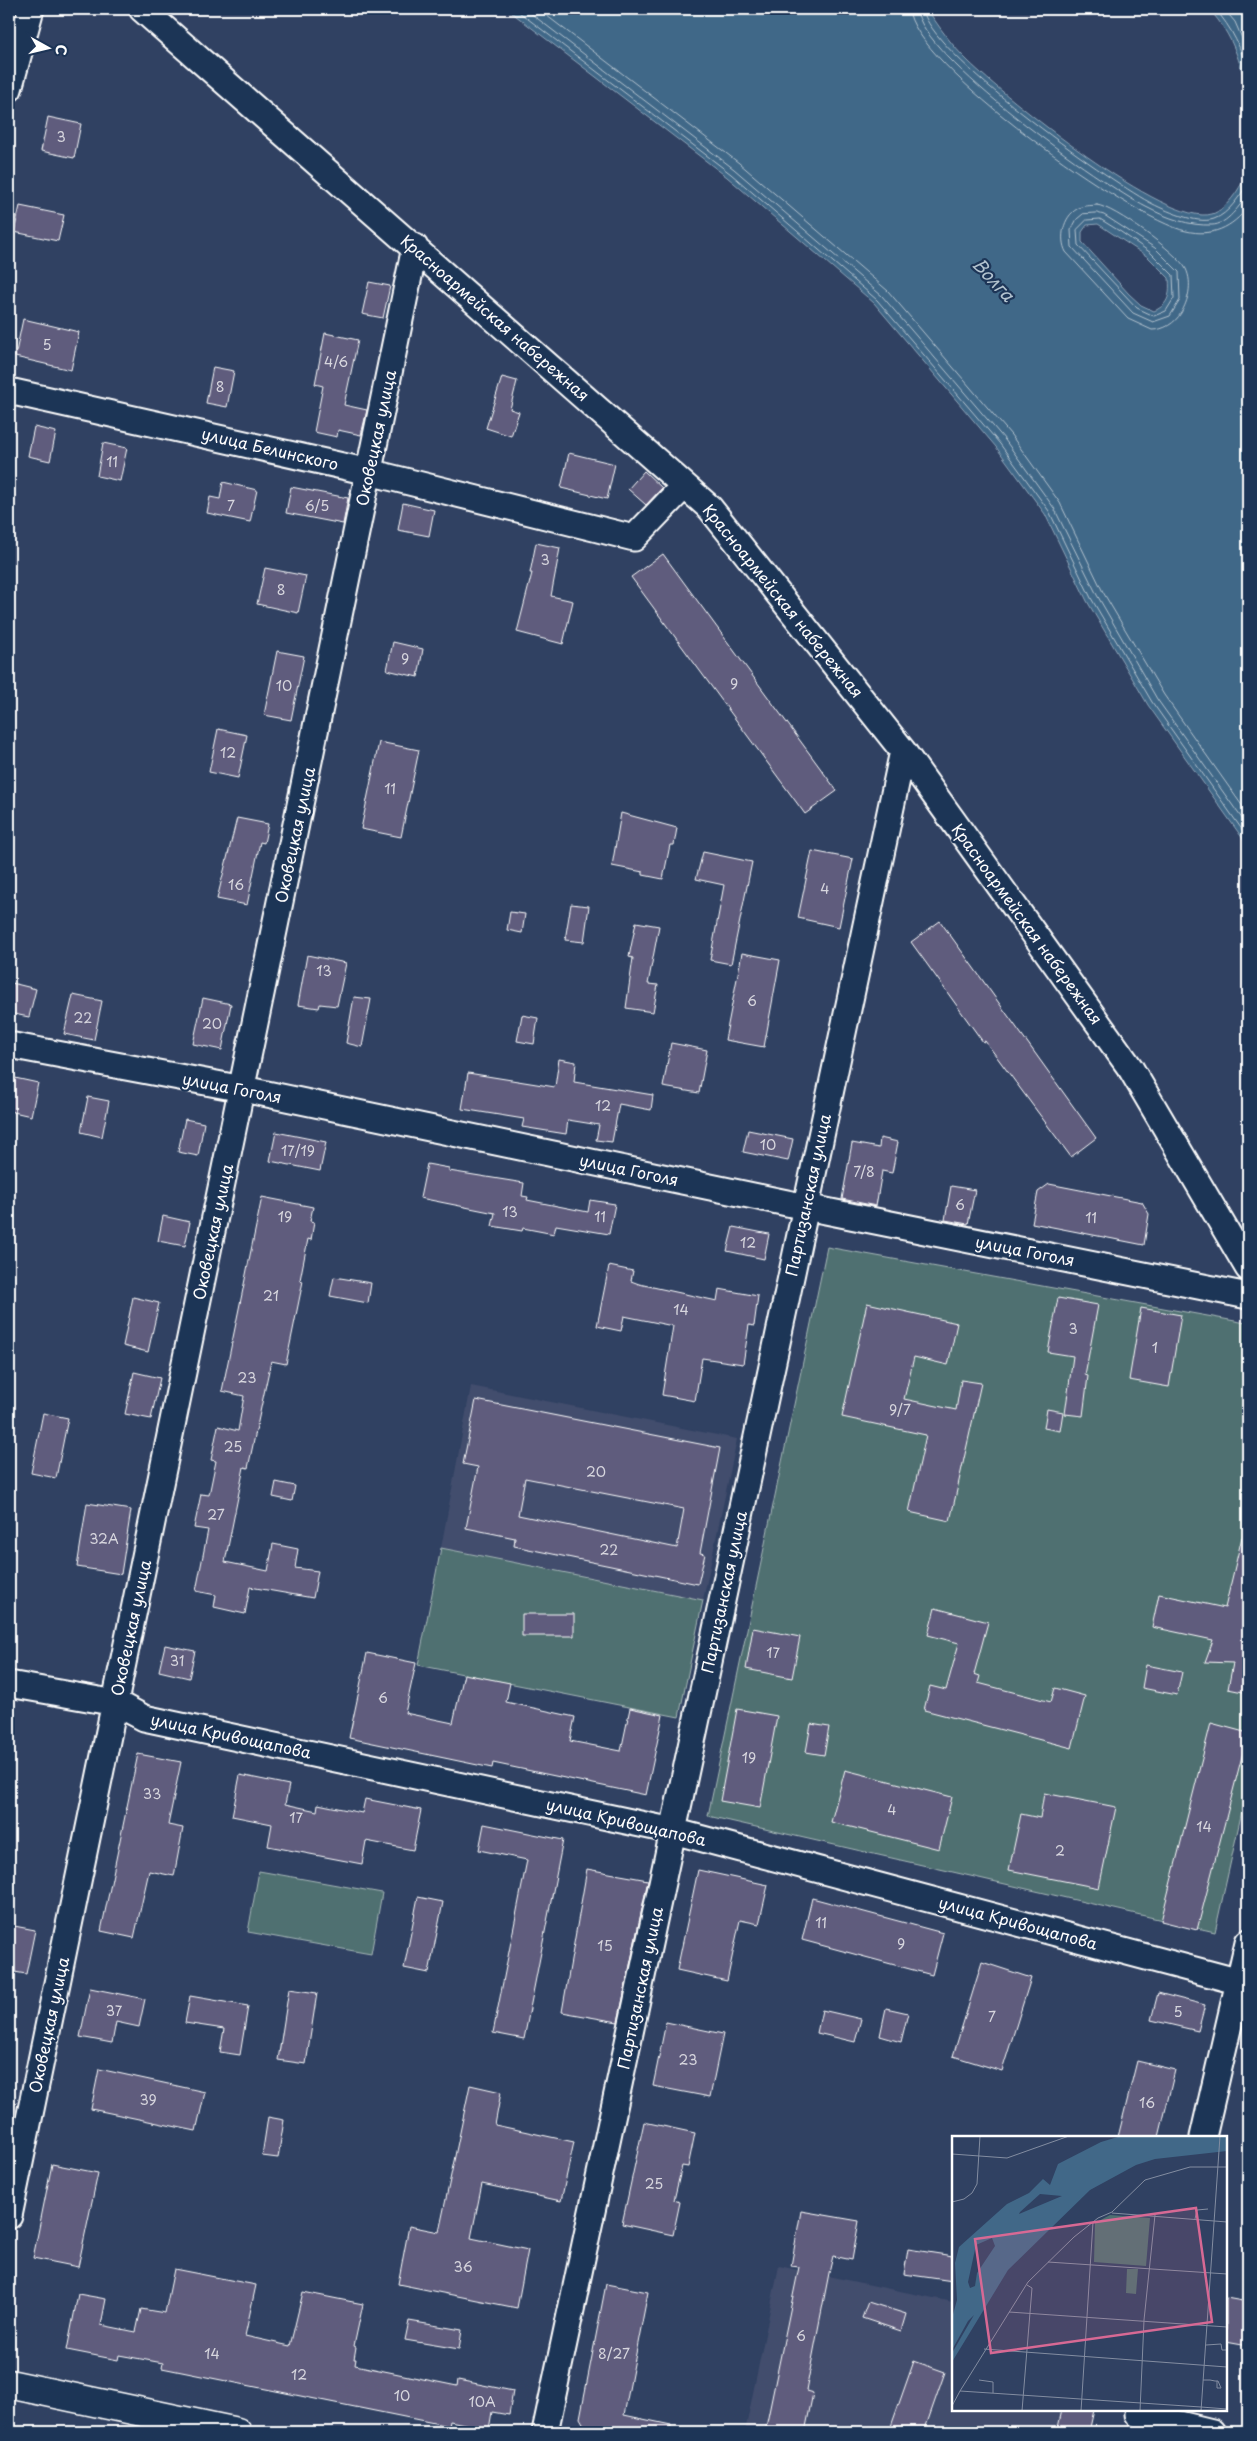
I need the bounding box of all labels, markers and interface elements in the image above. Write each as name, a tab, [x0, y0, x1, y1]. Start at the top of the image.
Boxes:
north arrow	[22, 22, 72, 72]
text: С	[50, 43, 72, 57]
house number: 3	[56, 126, 66, 147]
street label: Красноармейская набережная	[396, 228, 595, 406]
water label: Волга	[967, 251, 1022, 308]
house number: 5	[42, 334, 52, 355]
house number: 4/6	[324, 351, 348, 372]
street label: Оковецкая улица	[349, 367, 401, 508]
house number: 8	[216, 376, 224, 397]
street label: улица Белинского	[199, 421, 341, 475]
house number: 11	[106, 451, 118, 472]
house number: 7	[227, 495, 235, 516]
house number: 6/5	[305, 495, 329, 516]
street label: Красноармейская набережная	[698, 498, 870, 702]
house number: 3	[540, 549, 550, 570]
house number: 8	[277, 579, 285, 600]
house number: 9	[401, 648, 409, 669]
house number: 9	[730, 673, 738, 694]
house number: 10	[276, 675, 292, 696]
house number: 12	[220, 742, 236, 763]
street label: Оковецкая улица	[268, 764, 320, 905]
house number: 11	[384, 778, 396, 799]
street label: Красноармейская набережная	[947, 818, 1109, 1029]
house number: 16	[228, 874, 244, 895]
house number: 4	[820, 878, 830, 899]
house number: 13	[316, 960, 332, 981]
house number: 6	[747, 990, 757, 1011]
house number: 22	[74, 1007, 92, 1028]
house number: 20	[202, 1013, 222, 1034]
street label: улица Гоголя	[180, 1066, 284, 1108]
house number: 12	[595, 1095, 611, 1116]
street label: Партизанская улица	[778, 1111, 836, 1278]
house number: 10	[760, 1134, 776, 1155]
house number: 17/19	[281, 1140, 315, 1161]
street label: улица Гоголя	[577, 1147, 681, 1191]
street label: Оковецкая улица	[186, 1161, 238, 1302]
house number: 7/8	[853, 1161, 875, 1182]
house number: 6	[955, 1194, 965, 1215]
house number: 13	[502, 1201, 518, 1222]
house number: 19	[278, 1206, 292, 1227]
house number: 11	[594, 1206, 606, 1227]
house number: 11	[1085, 1207, 1097, 1228]
street label: улица Гоголя	[973, 1229, 1077, 1271]
house number: 12	[740, 1232, 756, 1253]
house number: 21	[263, 1285, 279, 1306]
house number: 14	[673, 1299, 689, 1320]
house number: 3	[1068, 1318, 1078, 1339]
house number: 1	[1152, 1337, 1158, 1358]
house number: 23	[238, 1367, 256, 1388]
house number: 9/7	[889, 1399, 911, 1420]
house number: 25	[224, 1436, 242, 1457]
house number: 20	[586, 1461, 606, 1482]
house number: 27	[207, 1504, 225, 1525]
street label: Партизанская улица	[694, 1508, 752, 1675]
house number: 32А	[89, 1528, 119, 1549]
house number: 22	[600, 1539, 618, 1560]
street label: Оковецкая улица	[104, 1557, 156, 1698]
house number: 17	[766, 1642, 780, 1663]
house number: 31	[170, 1650, 184, 1671]
house number: 6	[378, 1687, 388, 1708]
street label: улица Кривощапова	[149, 1706, 314, 1764]
house number: 19	[742, 1747, 756, 1768]
house number: 33	[143, 1783, 161, 1804]
street label: улица Кривощапова	[544, 1791, 709, 1851]
house number: 4	[887, 1799, 897, 1820]
house number: 17	[289, 1807, 303, 1828]
house number: 14	[1196, 1816, 1212, 1837]
house number: 2	[1055, 1840, 1065, 1861]
street label: улица Кривощапова	[936, 1889, 1100, 1955]
street label: Партизанская улица	[610, 1904, 668, 2071]
house number: 11	[815, 1912, 827, 1933]
house number: 9	[897, 1933, 905, 1954]
house number: 15	[597, 1935, 613, 1956]
street label: Оковецкая улица	[22, 1954, 74, 2095]
house number: 37	[106, 2000, 123, 2021]
house number: 5	[1173, 2001, 1183, 2022]
house number: 7	[988, 2006, 996, 2027]
house number: 23	[679, 2049, 697, 2070]
house number: 39	[139, 2089, 157, 2110]
house number: 16	[1139, 2092, 1155, 2113]
inset map	[952, 2136, 1227, 2411]
house number: 25	[645, 2173, 663, 2194]
house number: 36	[453, 2256, 473, 2277]
house number: 6	[796, 2325, 806, 2346]
house number: 14	[204, 2343, 220, 2364]
house number: 8/27	[598, 2343, 630, 2364]
house number: 12	[291, 2364, 307, 2385]
house number: 10	[394, 2385, 410, 2406]
house number: 10А	[468, 2391, 496, 2412]

